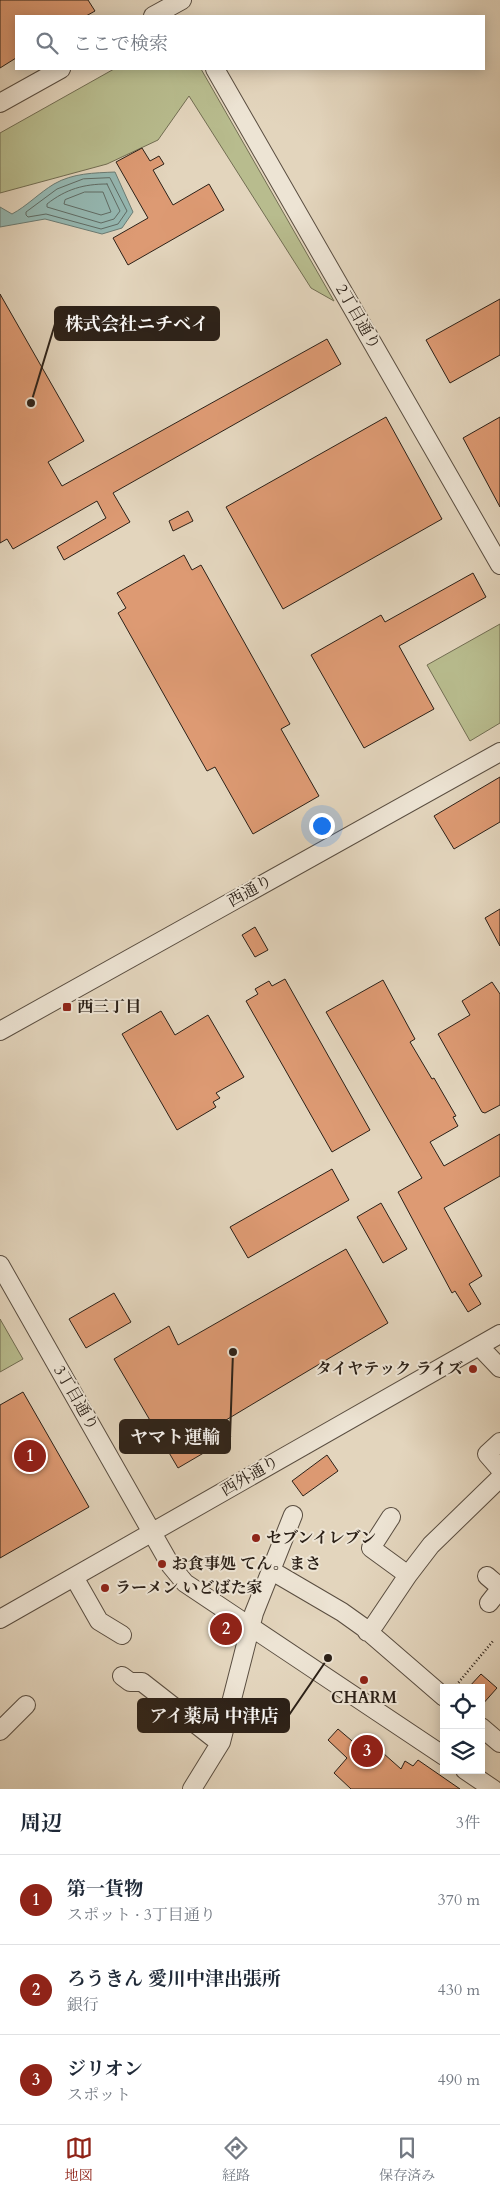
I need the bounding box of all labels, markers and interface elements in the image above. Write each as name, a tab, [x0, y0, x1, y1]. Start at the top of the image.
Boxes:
search box	[15, 15, 485, 70]
icon: search	[33, 29, 61, 57]
text: ここで検索	[73, 31, 168, 57]
street label: 2丁目通り	[330, 280, 386, 354]
callout: 株式会社ニチベイ	[55, 307, 219, 340]
text: 株式会社ニチベイ	[65, 312, 209, 337]
your location	[309, 813, 335, 839]
street label: 西通り	[224, 870, 276, 912]
place label: 西三丁目	[77, 996, 141, 1018]
marker: 西三丁目	[61, 1001, 73, 1013]
place label: タイヤテック ライズ	[316, 1358, 463, 1380]
street label: 3丁目通り	[48, 1361, 104, 1435]
marker: タイヤテック ライズ	[467, 1363, 479, 1375]
callout: ヤマト運輸	[120, 1420, 230, 1453]
text: ヤマト運輸	[130, 1425, 220, 1450]
pin: 1	[14, 1437, 46, 1475]
street label: 西外通り	[217, 1450, 283, 1502]
place label: セブンイレブン	[266, 1527, 376, 1549]
marker: セブンイレブン	[250, 1532, 262, 1544]
place label: お食事処 てん。まさ	[172, 1553, 321, 1575]
marker: お食事処 てん。まさ	[156, 1558, 168, 1570]
place label: ラーメン いどばた家	[115, 1577, 263, 1599]
marker: ラーメン いどばた家	[99, 1582, 111, 1594]
pin: 2	[210, 1610, 242, 1648]
marker: CHARM	[358, 1674, 370, 1686]
map controls	[440, 1684, 485, 1774]
button: locate	[440, 1684, 485, 1729]
place label: CHARM	[331, 1687, 397, 1709]
callout: アイ薬局 中津店	[138, 1699, 289, 1732]
text: アイ薬局 中津店	[149, 1704, 279, 1729]
button: layers	[440, 1729, 485, 1774]
pin: 3	[351, 1732, 383, 1770]
text: 周辺	[20, 1809, 62, 1838]
text: 3件	[456, 1812, 480, 1834]
text: 第一貨物	[67, 1876, 143, 1902]
text: 1	[32, 1889, 40, 1911]
text: 370 m	[438, 1889, 480, 1911]
text: スポット · 3丁目通り	[67, 1904, 216, 1926]
text: ろうきん 愛川中津出張所	[67, 1966, 281, 1992]
text: 2	[32, 1979, 40, 2001]
text: 430 m	[438, 1979, 480, 2001]
text: 銀行	[67, 1994, 99, 2016]
text: ジリオン	[67, 2056, 143, 2082]
text: 3	[32, 2069, 40, 2091]
text: 490 m	[438, 2069, 480, 2091]
text: スポット	[67, 2084, 131, 2106]
tab: 地図	[65, 2134, 93, 2185]
tab: 経路	[222, 2134, 250, 2185]
tab: 保存済み	[379, 2134, 435, 2185]

